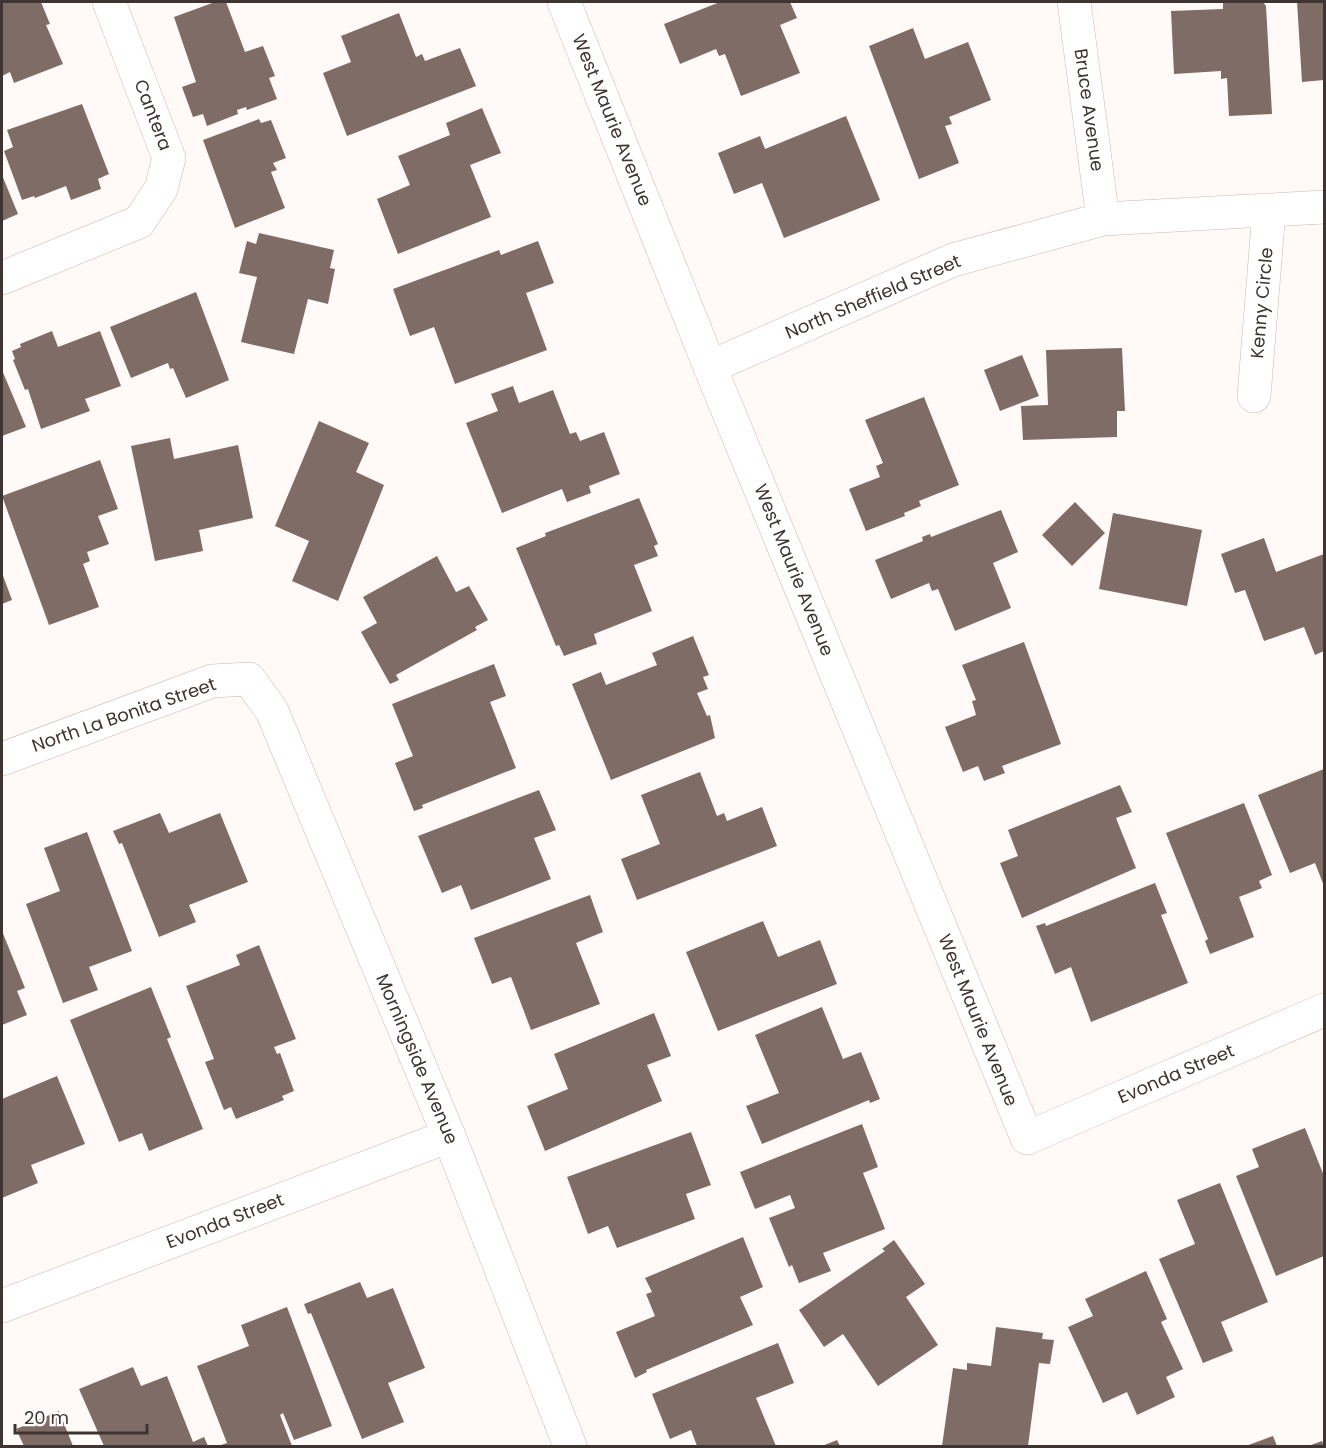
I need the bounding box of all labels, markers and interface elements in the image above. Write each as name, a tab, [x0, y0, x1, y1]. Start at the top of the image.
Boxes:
street label: West Maurie Avenue	[567, 30, 658, 210]
street label: Bruce Avenue	[1069, 47, 1110, 173]
street label: Cantera	[129, 76, 178, 154]
street label: Kenny Circle	[1244, 246, 1279, 360]
street label: North Sheffield Street	[781, 248, 964, 345]
street label: West Maurie Avenue	[749, 480, 840, 660]
street label: North La Bonita Street	[28, 671, 219, 758]
street label: West Maurie Avenue	[933, 930, 1024, 1110]
street label: Morningside Avenue	[370, 970, 465, 1148]
street label: Evonda Street	[1114, 1038, 1238, 1109]
street label: Evonda Street	[162, 1187, 287, 1254]
scale bar	[15, 1397, 147, 1435]
text: 20 m	[24, 1405, 69, 1430]

